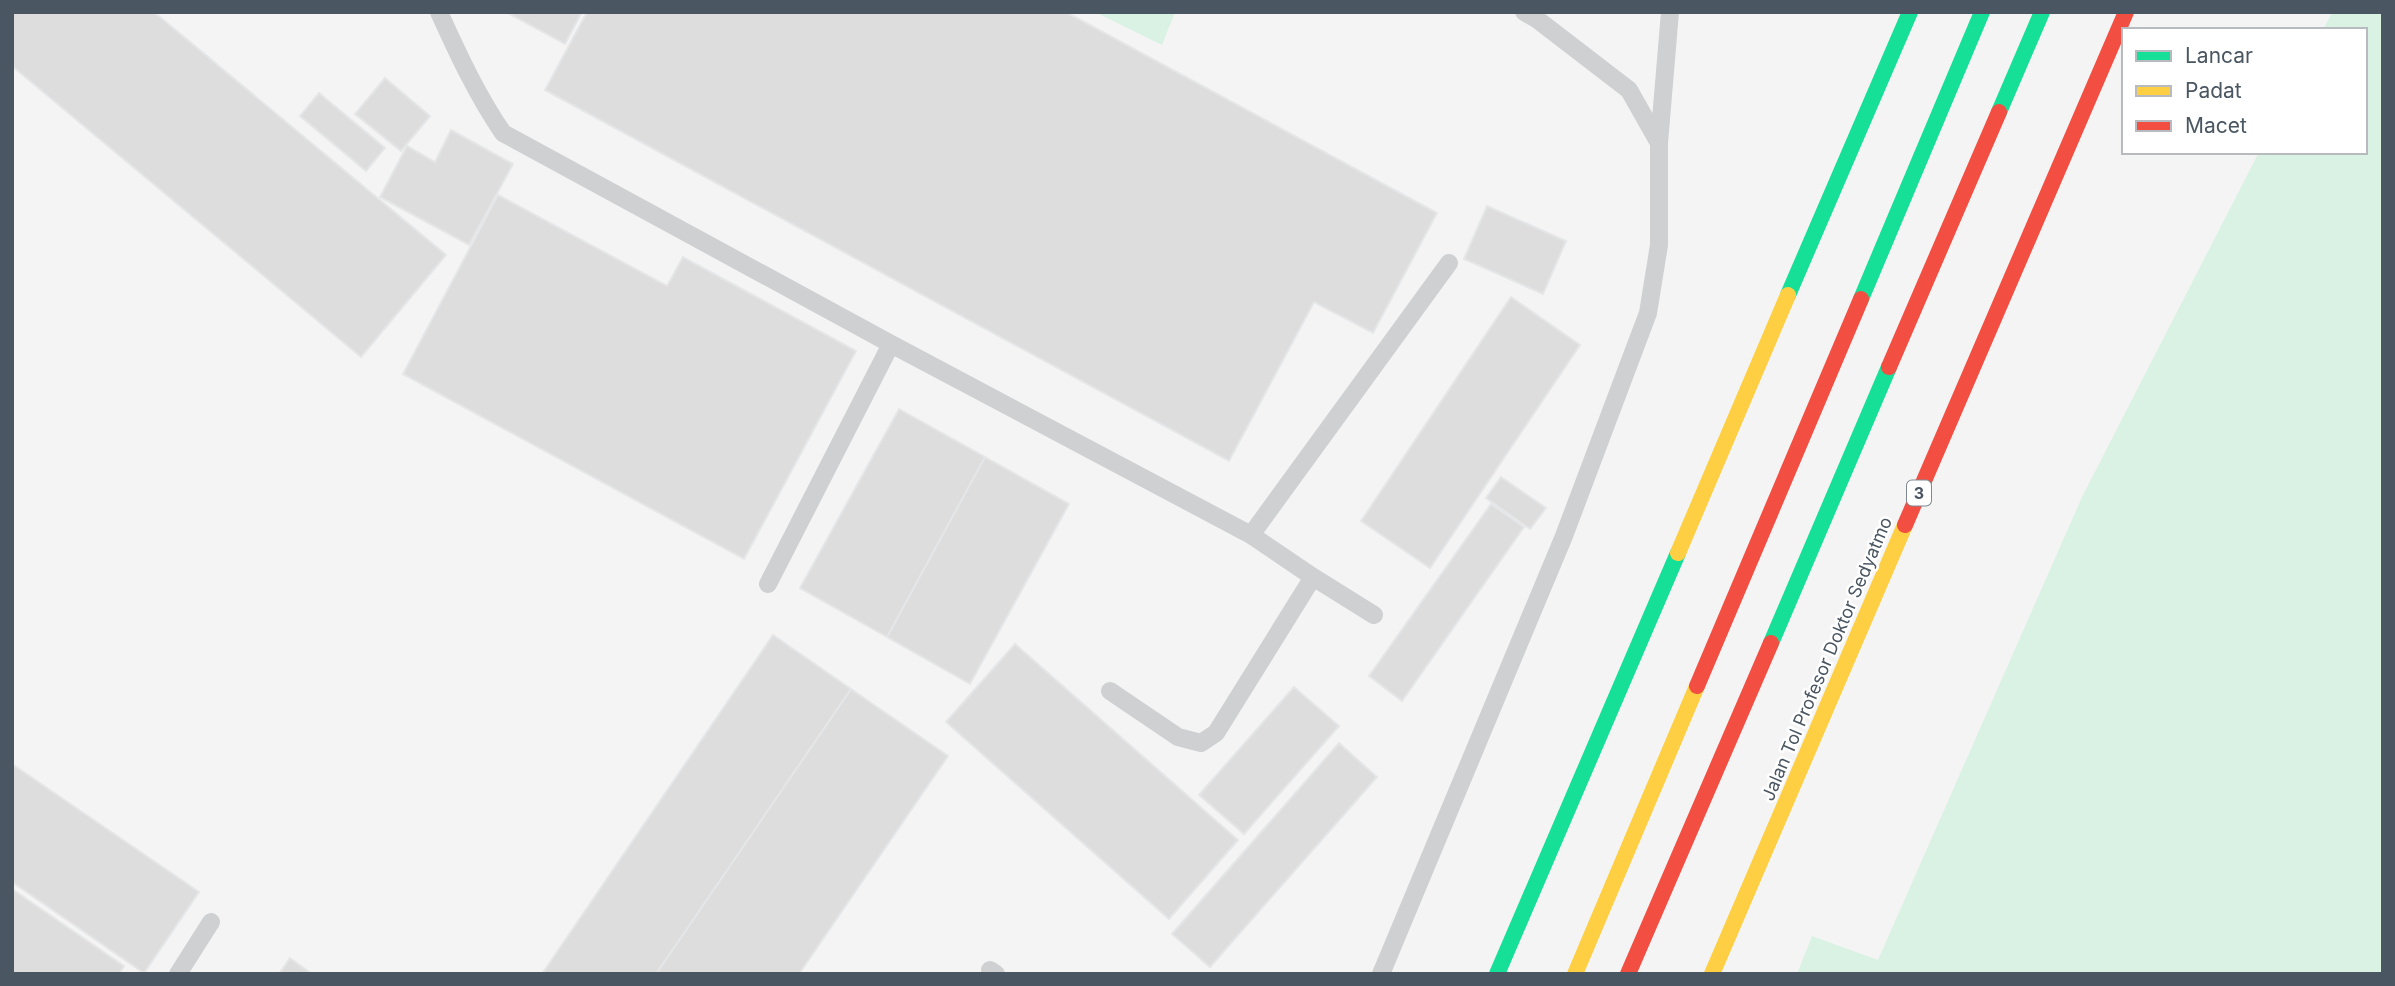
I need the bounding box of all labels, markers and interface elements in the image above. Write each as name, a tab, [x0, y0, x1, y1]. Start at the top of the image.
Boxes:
legend	[2122, 28, 2367, 154]
text: Lancar	[2185, 43, 2253, 68]
text: Padat	[2185, 78, 2242, 103]
text: Macet	[2185, 113, 2247, 138]
road number: 3	[1907, 480, 1931, 506]
street label: Jalan Tol Profesor Doktor Sedyatmo	[1757, 514, 1896, 804]

